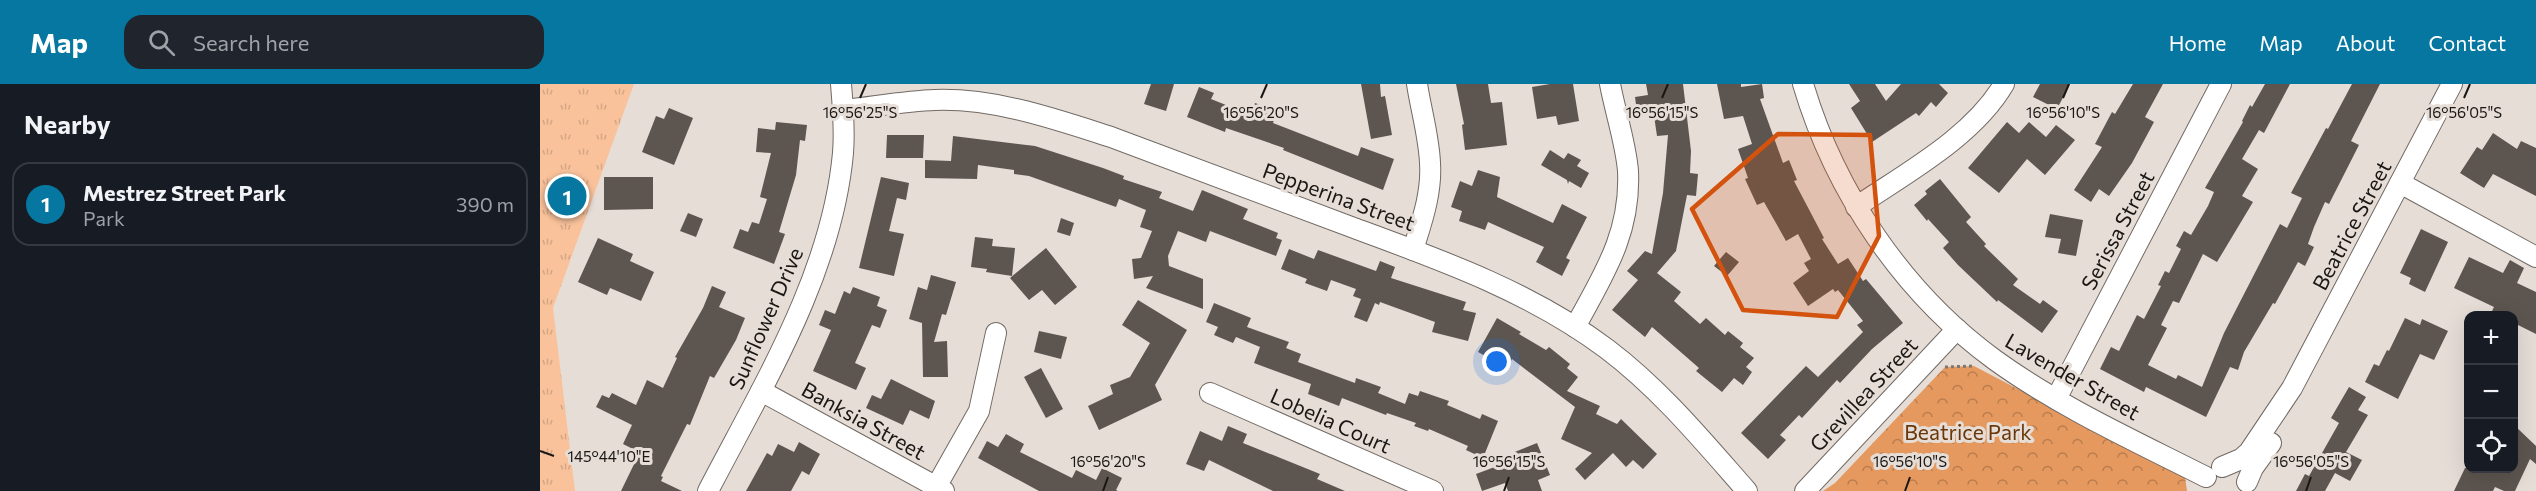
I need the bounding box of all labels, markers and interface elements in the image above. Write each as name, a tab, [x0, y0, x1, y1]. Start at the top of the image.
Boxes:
search box	[124, 15, 544, 69]
text: Map	[30, 25, 88, 59]
icon: search	[145, 26, 178, 59]
text: Search here	[193, 29, 309, 56]
text: Home	[2169, 30, 2226, 55]
text: Map	[2259, 30, 2303, 55]
text: About	[2336, 30, 2395, 55]
text: Contact	[2428, 30, 2506, 55]
text: 16°56'25"S	[823, 103, 897, 121]
text: 16°56'20"S	[1223, 103, 1299, 121]
text: 16°56'15"S	[1626, 103, 1699, 121]
text: 16°56'10"S	[2026, 103, 2100, 121]
text: 16°56'05"S	[2426, 103, 2502, 121]
text: Nearby	[24, 108, 111, 139]
street label: Beatrice Street	[2306, 156, 2396, 294]
street label: Pepperina Street	[1260, 157, 1418, 235]
street label: Serissa Street	[2075, 166, 2159, 294]
pin: 1	[548, 174, 586, 218]
text: Mestrez Street Park	[83, 179, 286, 206]
text: 1	[41, 192, 50, 216]
text: 390 m	[456, 192, 514, 216]
text: Park	[83, 206, 125, 230]
street label: Sunflower Drive	[723, 243, 807, 393]
map controls	[2464, 311, 2518, 473]
button: +	[2464, 311, 2518, 365]
street label: Lavender Street	[2001, 327, 2145, 425]
street label: Grevillea Street	[1804, 332, 1922, 456]
your location	[1482, 347, 1511, 376]
button: −	[2464, 365, 2518, 419]
street label: Banksia Street	[798, 376, 930, 464]
street label: Lobelia Court	[1267, 382, 1395, 458]
park label: Beatrice Park	[1904, 419, 2032, 444]
button: locate	[2464, 419, 2518, 473]
text: 145°44'10"E	[568, 447, 650, 465]
text: 16°56'20"S	[1070, 452, 1146, 470]
text: 16°56'15"S	[1473, 452, 1546, 470]
text: 16°56'10"S	[1873, 452, 1947, 470]
text: 16°56'05"S	[2273, 452, 2349, 470]

